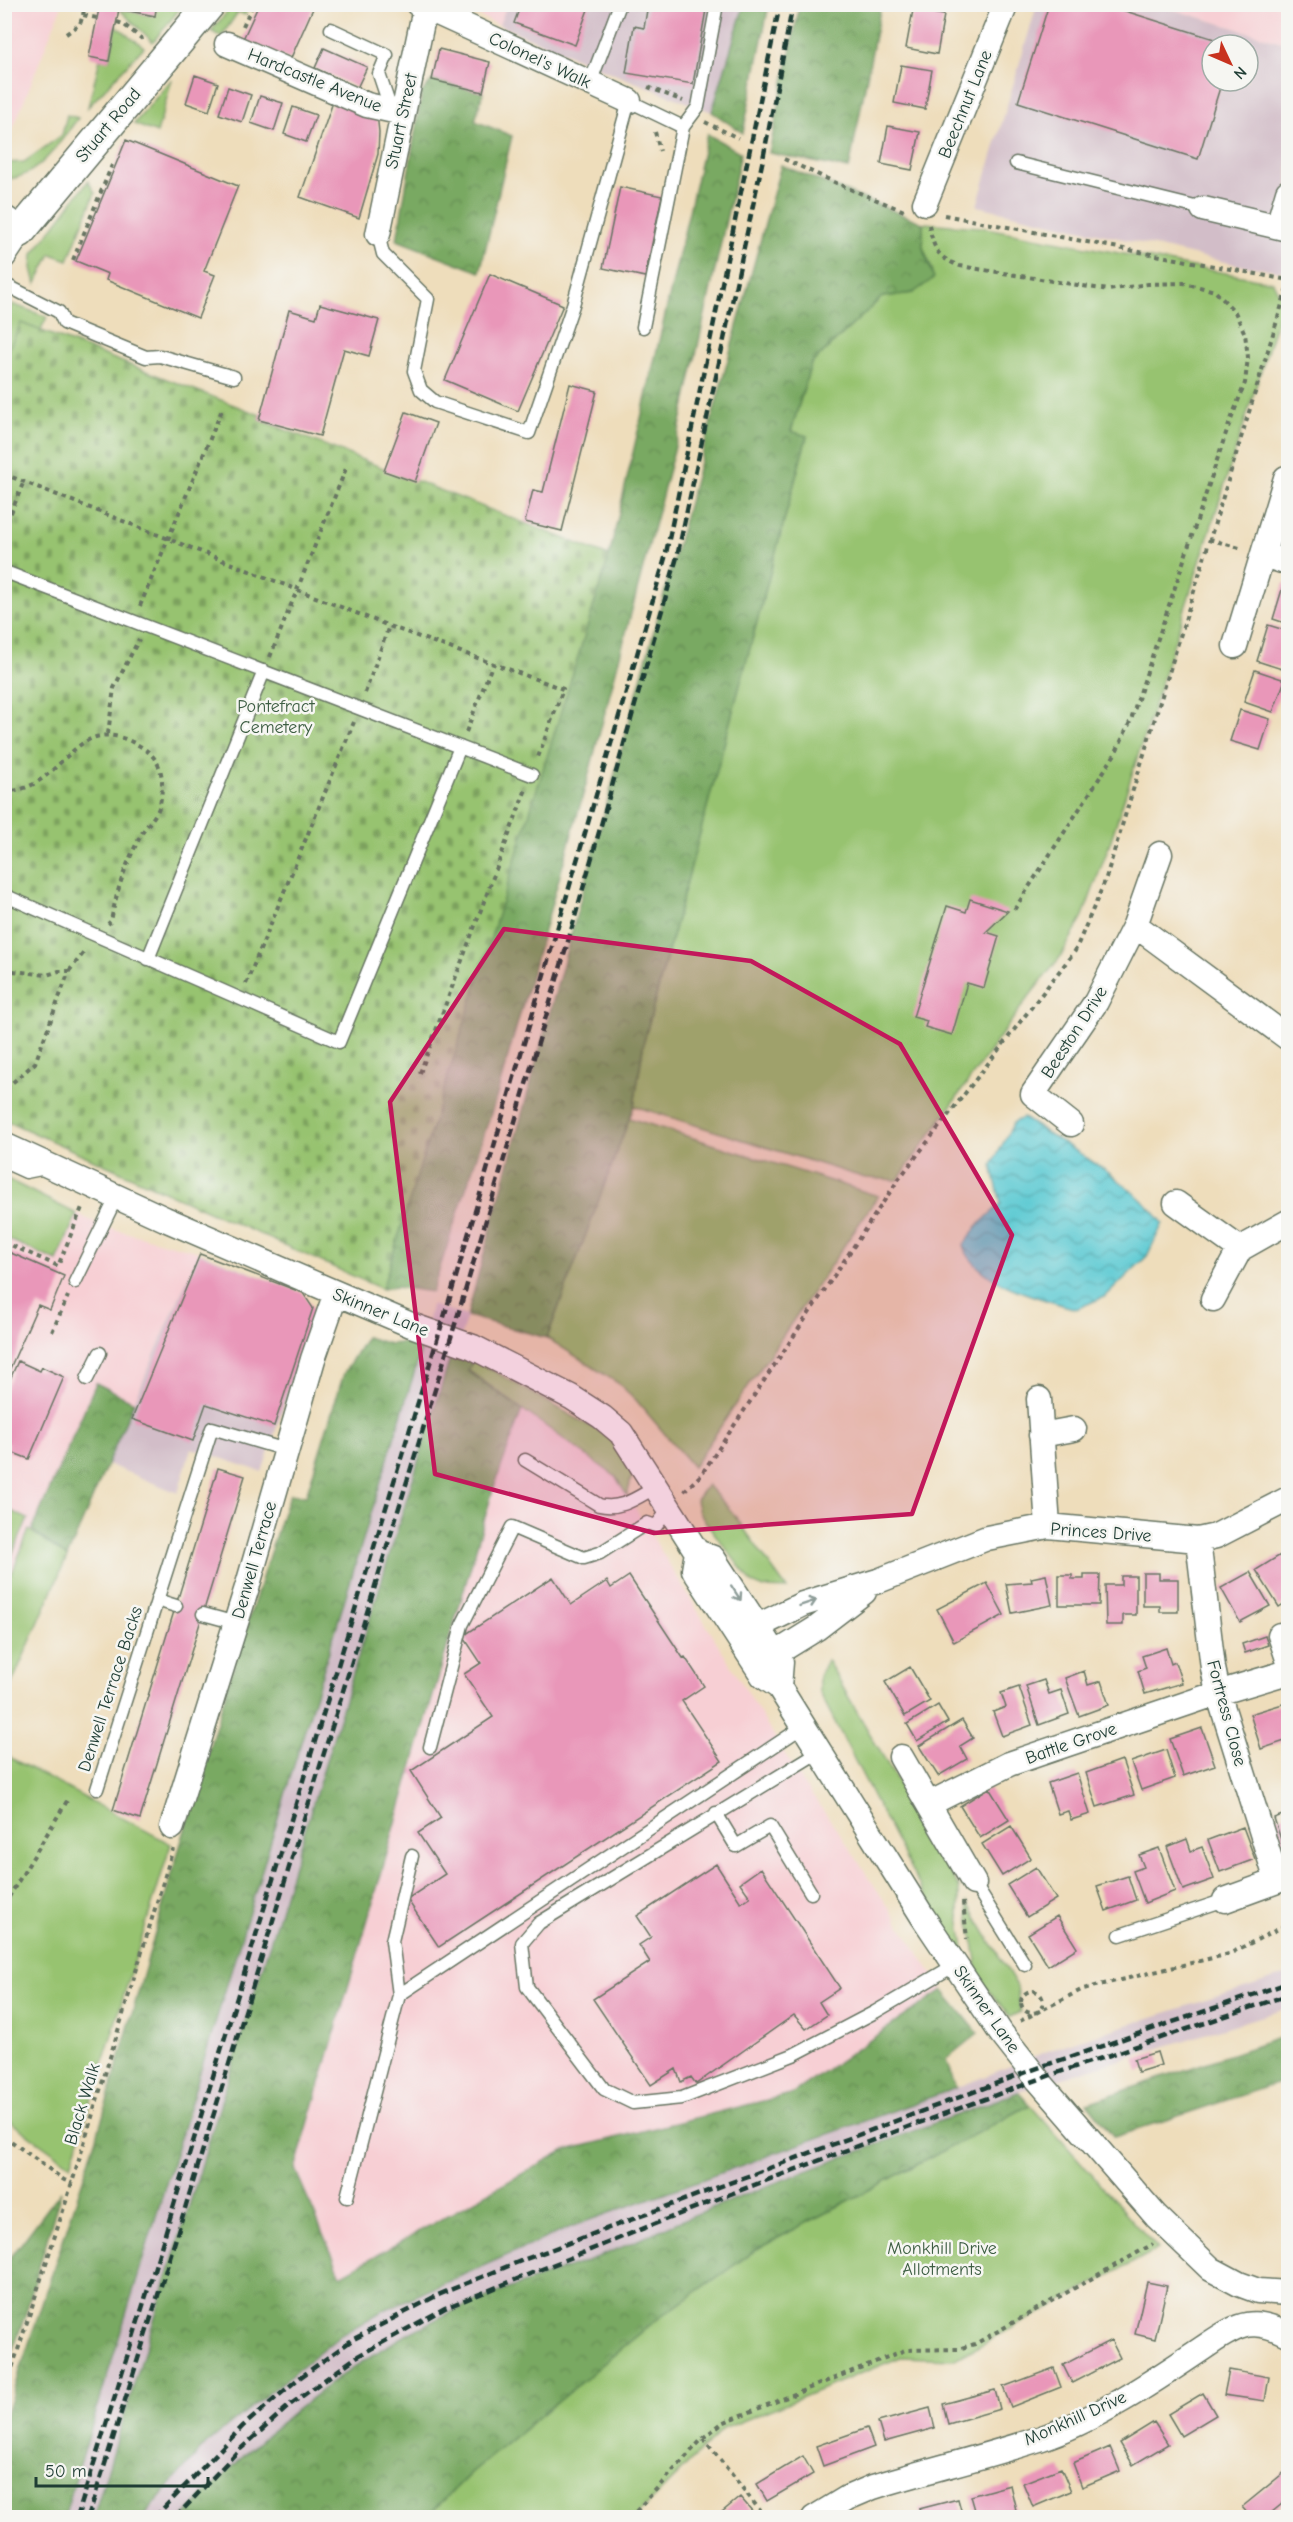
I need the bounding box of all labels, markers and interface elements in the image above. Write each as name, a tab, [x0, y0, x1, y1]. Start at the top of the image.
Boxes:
street label: Colonel's Walk	[485, 28, 594, 93]
north arrow	[1200, 33, 1260, 93]
street label: Hardcastle Avenue	[245, 44, 385, 117]
street label: Beechnut Lane	[934, 47, 997, 161]
text: N	[1230, 63, 1250, 83]
street label: Stuart Street	[381, 71, 422, 171]
street label: Stuart Road	[71, 84, 146, 167]
park label: Pontefract Cemetery	[237, 696, 316, 738]
street label: Beeston Drive	[1037, 982, 1112, 1082]
street label: Skinner Lane	[330, 1284, 432, 1341]
street label: Denwell Terrace	[228, 1499, 281, 1621]
street label: Princes Drive	[1050, 1518, 1152, 1547]
one-way arrow	[730, 1584, 742, 1600]
one-way arrow	[798, 1597, 817, 1608]
street label: Denwell Terrace Backs	[74, 1604, 147, 1775]
street label: Fortress Close	[1202, 1658, 1251, 1768]
street label: Battle Grove	[1023, 1718, 1119, 1769]
street label: Skinner Lane	[949, 1962, 1024, 2057]
street label: Black Walk	[60, 2061, 105, 2147]
park label: Monkhill Drive Allotments	[887, 2238, 997, 2280]
street label: Monkhill Drive	[1021, 2387, 1130, 2450]
scale bar	[36, 2450, 208, 2488]
text: 50 m	[45, 2461, 87, 2482]

